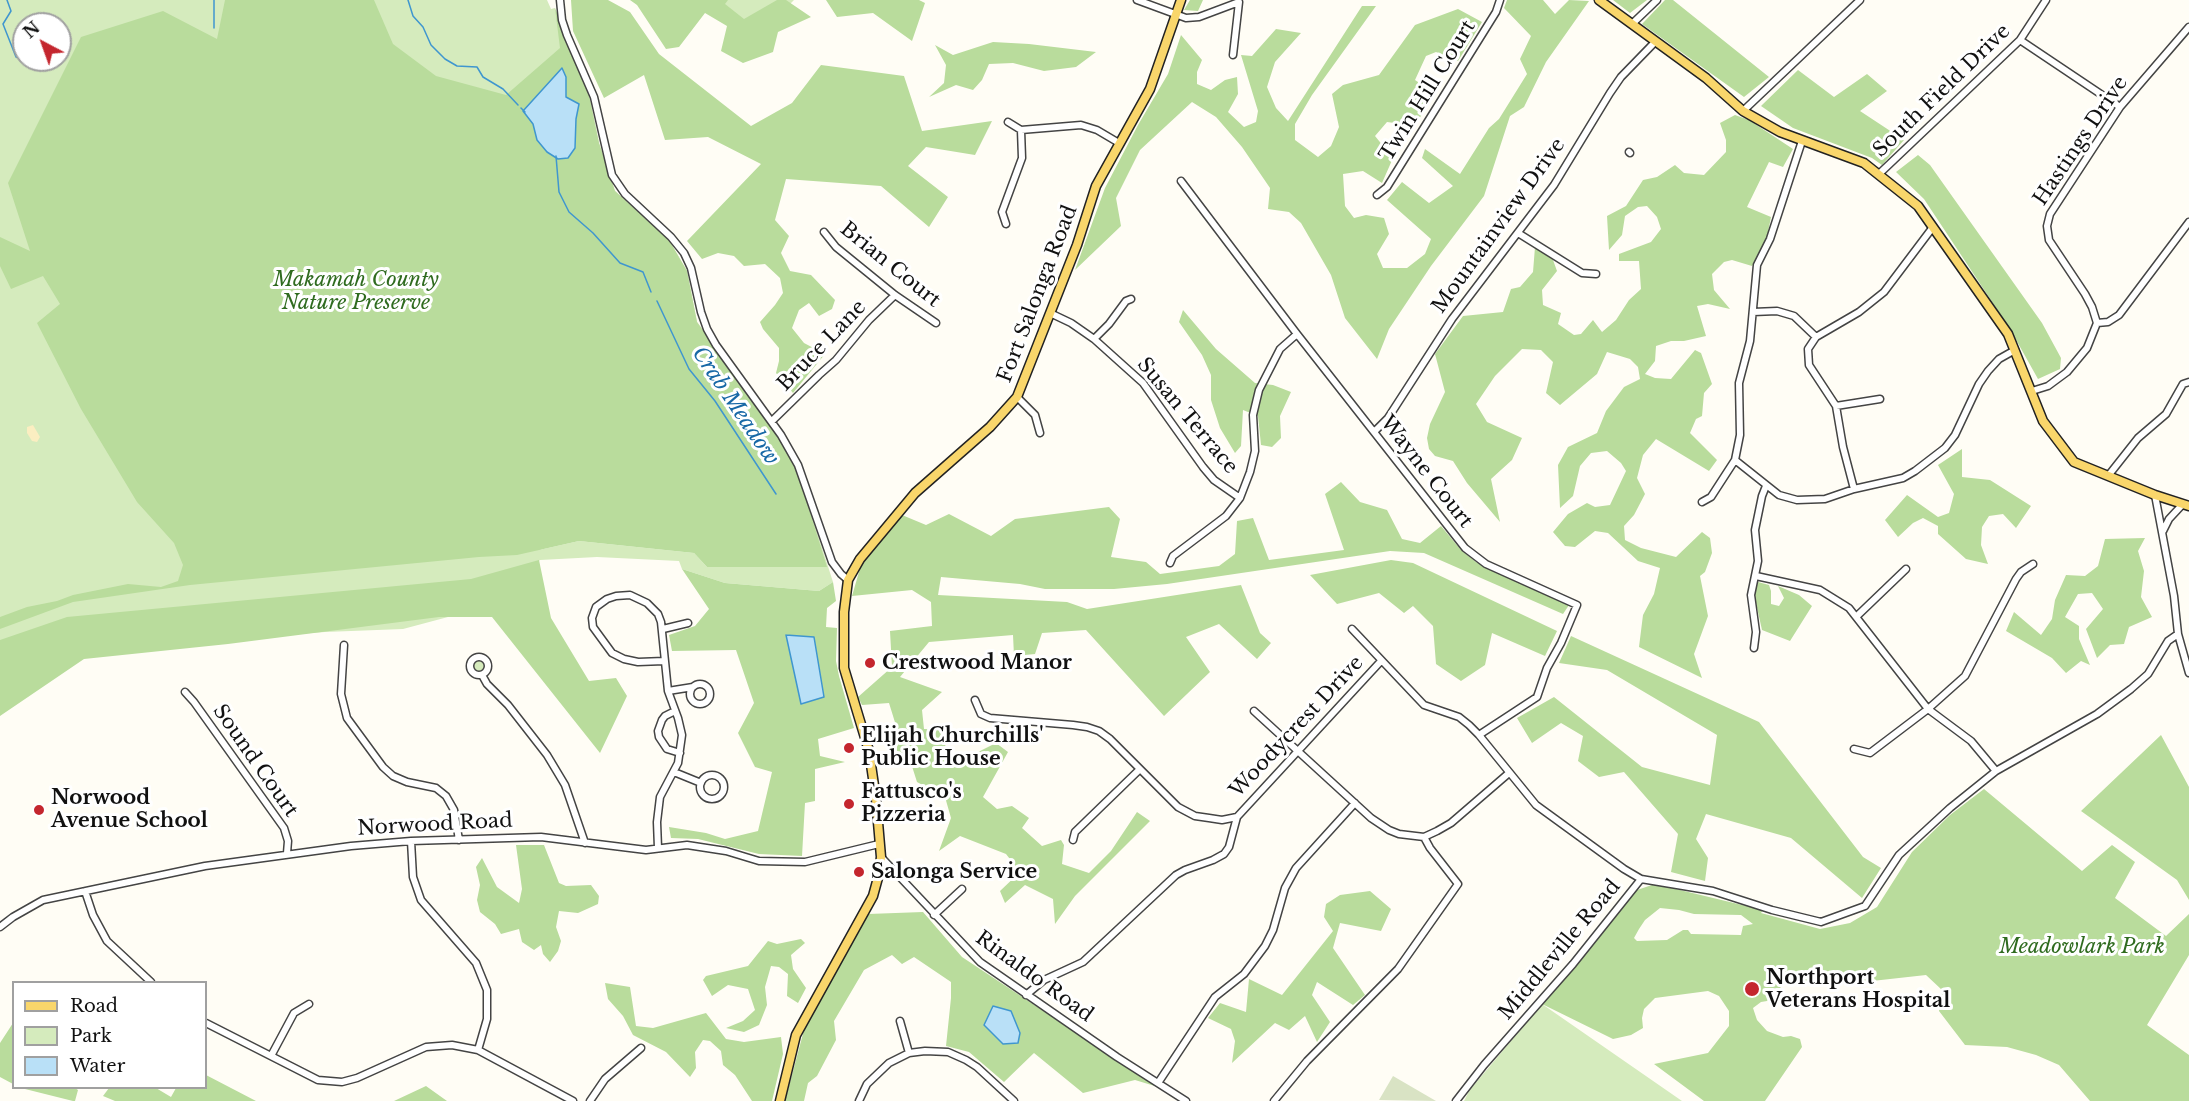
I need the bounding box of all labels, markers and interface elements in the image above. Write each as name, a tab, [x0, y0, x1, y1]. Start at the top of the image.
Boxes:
north arrow	[12, 12, 72, 72]
street label: Twin Hill Court	[1375, 16, 1481, 166]
text: N	[19, 17, 44, 42]
street label: South Field Drive	[1869, 19, 2015, 163]
street label: Hastings Drive	[2029, 72, 2133, 210]
street label: Mountainview Drive	[1427, 134, 1571, 318]
street label: Fort Salonga Road	[993, 202, 1083, 386]
street label: Brian Court	[835, 217, 945, 313]
park label: Makamah County Nature Preserve	[273, 268, 439, 315]
street label: Bruce Lane	[773, 296, 871, 396]
water label: Crab Meadow	[686, 342, 784, 470]
street label: Susan Terrace	[1132, 353, 1242, 479]
street label: Wayne Court	[1375, 411, 1477, 533]
place label: Crestwood Manor	[882, 651, 1072, 675]
street label: Woodycrest Drive	[1225, 651, 1369, 803]
marker: Crestwood Manor	[863, 656, 877, 670]
street label: Sound Court	[207, 700, 303, 822]
place label: Elijah Churchills' Public House	[861, 724, 1043, 771]
marker: Elijah Churchills' Public House	[842, 741, 856, 755]
place label: Fattusco's Pizzeria	[861, 780, 962, 827]
place label: Norwood Avenue School	[51, 786, 208, 833]
marker: Fattusco's Pizzeria	[842, 797, 856, 811]
marker: Norwood Avenue School	[32, 803, 46, 817]
street label: Norwood Road	[357, 809, 513, 841]
place label: Salonga Service	[871, 860, 1037, 884]
marker: Salonga Service	[852, 865, 866, 879]
street label: Middleville Road	[1494, 875, 1626, 1025]
street label: Rinaldo Road	[971, 926, 1097, 1028]
park label: Meadowlark Park	[1999, 935, 2165, 959]
place label: Northport Veterans Hospital	[1766, 966, 1950, 1013]
marker: Northport Veterans Hospital	[1743, 980, 1761, 998]
legend	[12, 981, 207, 1089]
text: Road	[70, 995, 118, 1017]
text: Park	[70, 1025, 112, 1047]
text: Water	[70, 1055, 125, 1077]

